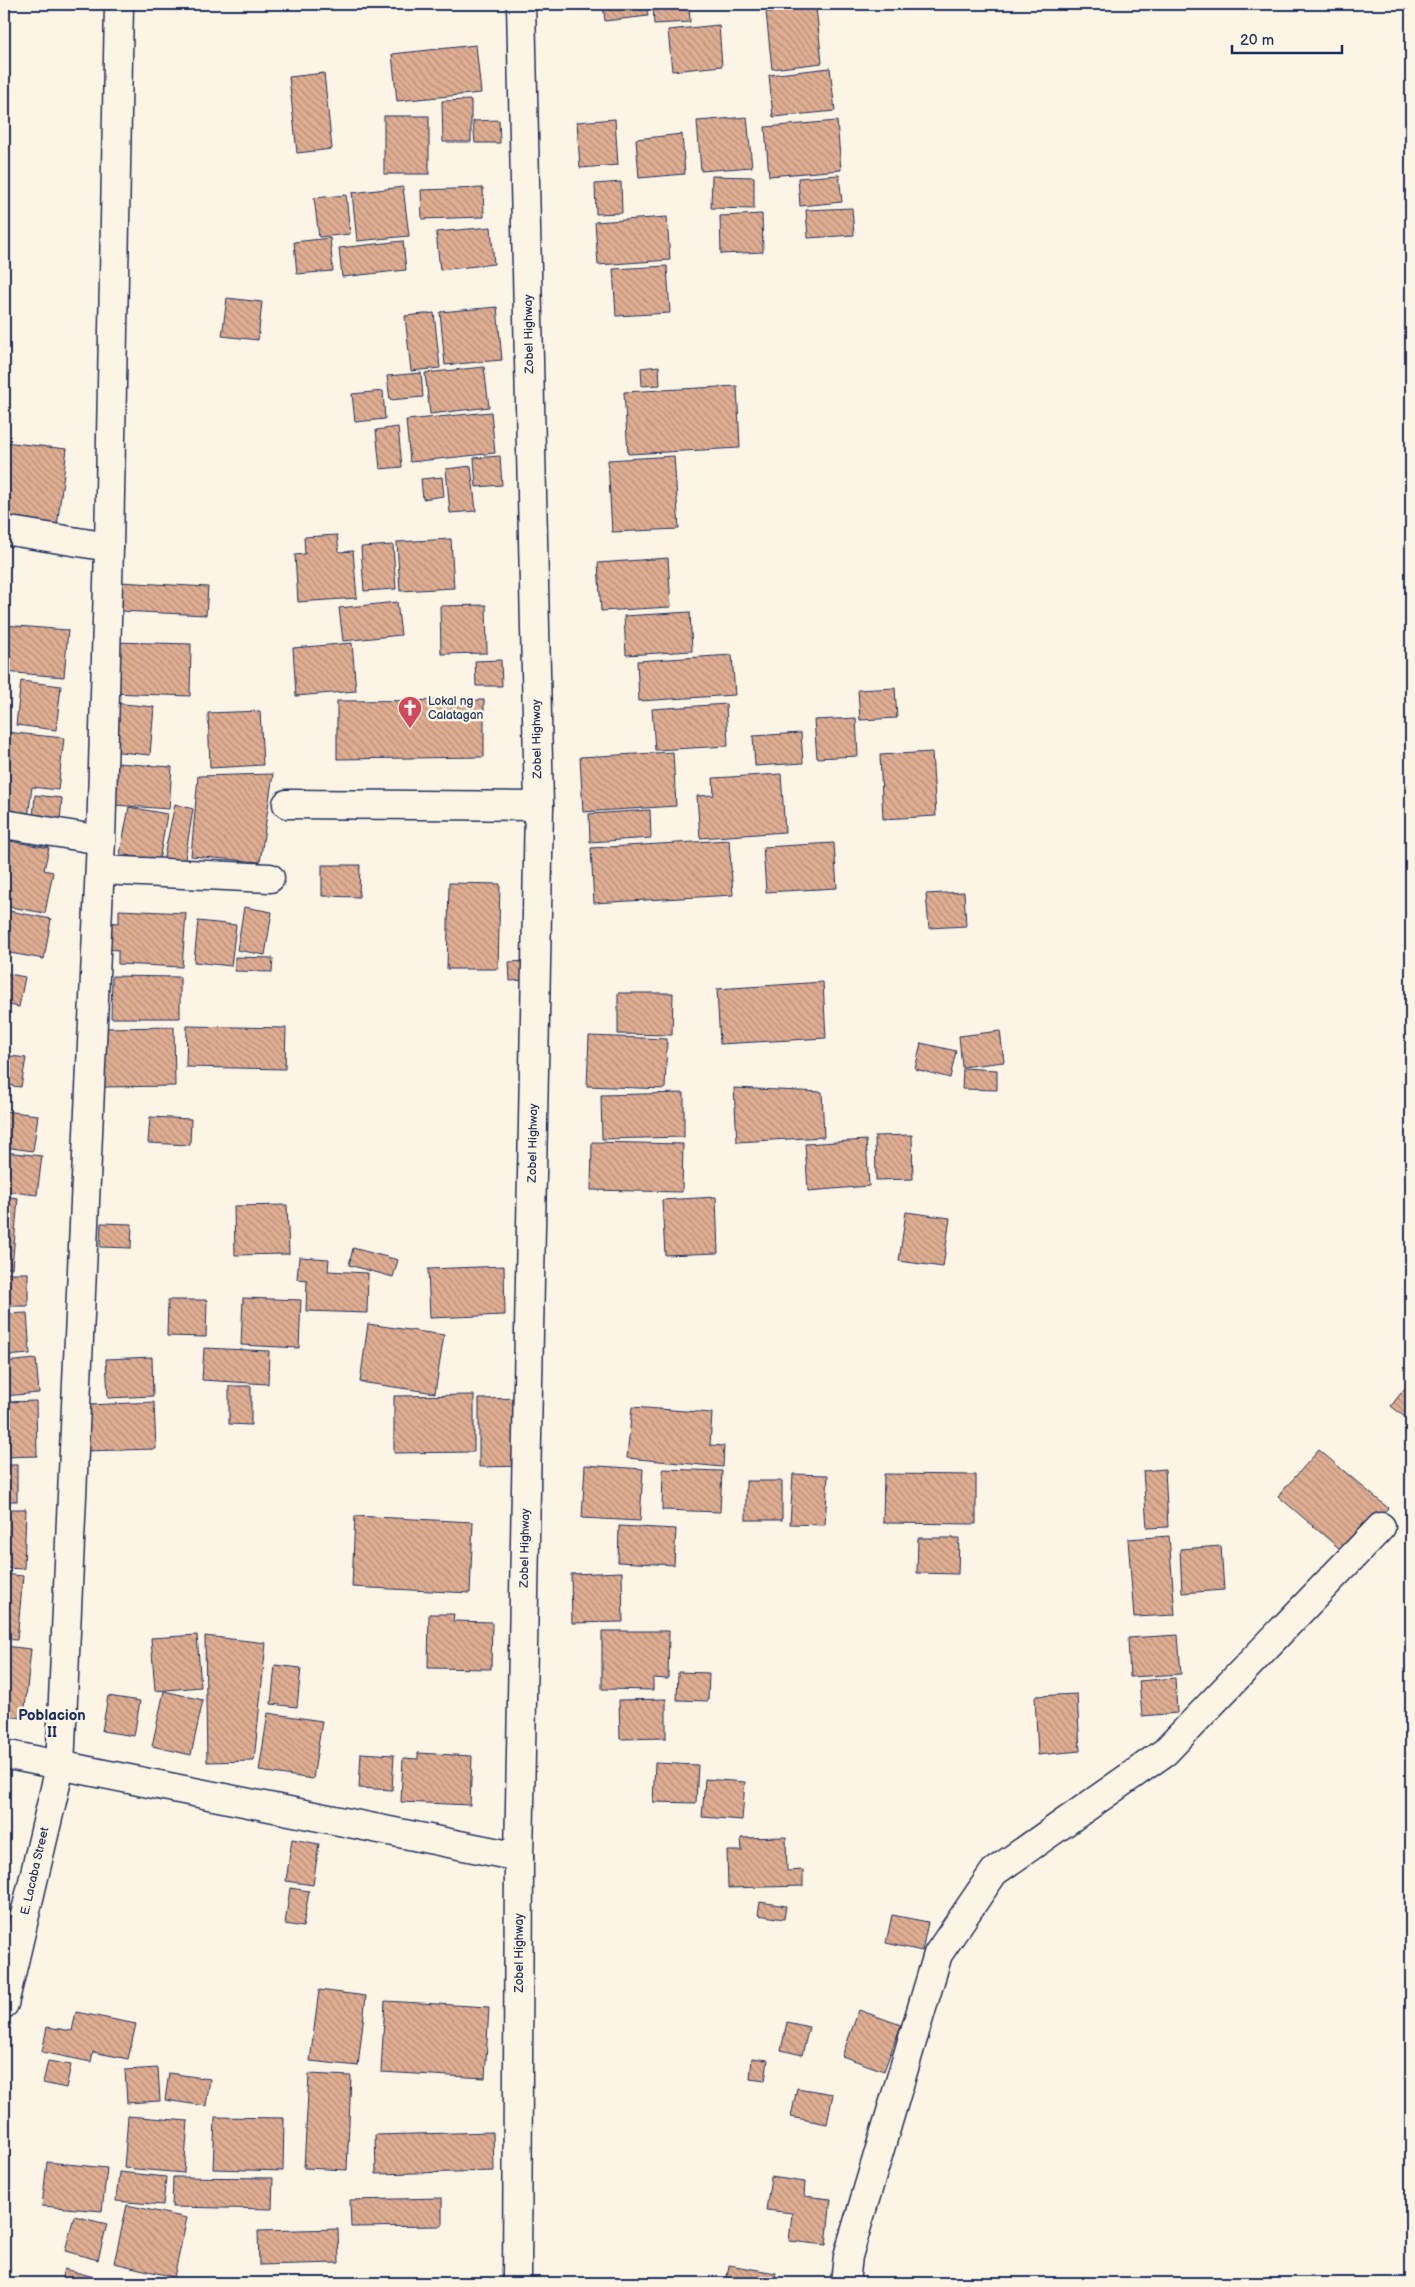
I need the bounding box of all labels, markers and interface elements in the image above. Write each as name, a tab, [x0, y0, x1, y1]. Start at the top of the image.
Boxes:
scale bar	[1232, 22, 1342, 54]
text: 20 m	[1240, 31, 1274, 50]
street label: Zobel Highway	[521, 294, 537, 375]
place label: Lokal ng Calatagan	[428, 694, 484, 723]
church icon: Lokal ng Calatagan	[397, 695, 423, 729]
street label: Zobel Highway	[529, 699, 545, 780]
street label: Zobel Highway	[525, 1103, 541, 1184]
street label: Zobel Highway	[517, 1508, 533, 1589]
district label: Poblacion II	[18, 1706, 86, 1742]
street label: E. Lacaba Street	[18, 1825, 52, 1916]
street label: Zobel Highway	[512, 1913, 527, 1994]

